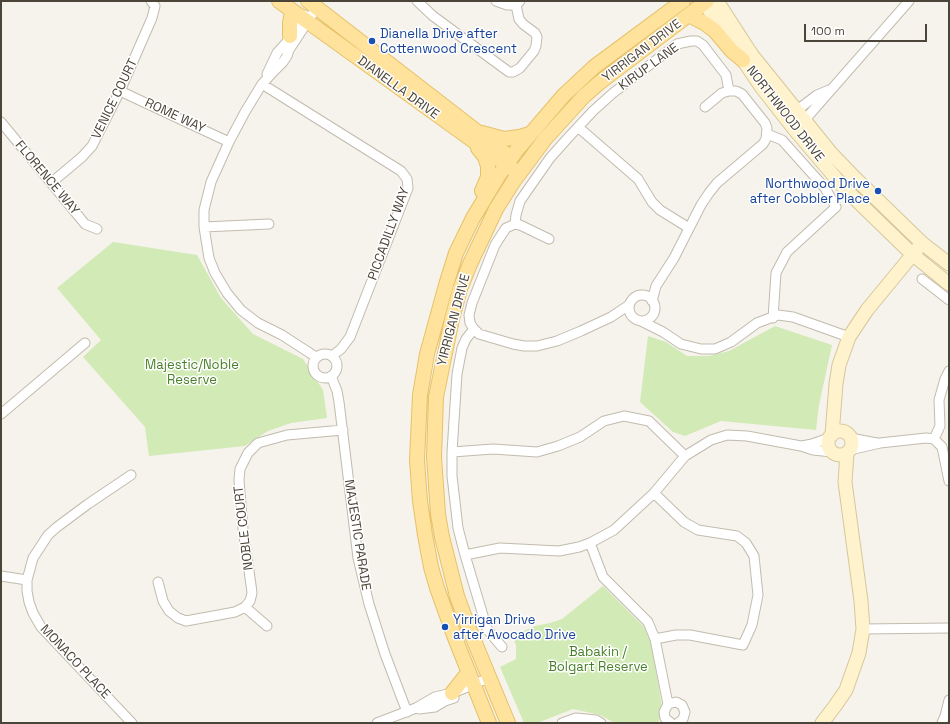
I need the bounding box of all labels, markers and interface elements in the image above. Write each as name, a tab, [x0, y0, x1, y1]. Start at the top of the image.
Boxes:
street label: YIRRIGAN DRIVE	[599, 16, 685, 86]
scale bar	[806, 16, 929, 42]
text: 100 m	[811, 23, 845, 39]
place label: Dianella Drive after Cottenwood Crescent	[380, 26, 517, 57]
marker: Dianella Drive after Cottenwood Crescent	[367, 36, 377, 46]
street label: KIRUP LANE	[616, 40, 682, 94]
street label: DIANELLA DRIVE	[354, 53, 442, 123]
street label: VENICE COURT	[89, 56, 141, 142]
street label: NORTHWOOD DRIVE	[743, 63, 827, 165]
street label: ROME WAY	[142, 95, 208, 137]
street label: FLORENCE WAY	[11, 138, 83, 218]
place label: Northwood Drive after Cobbler Place	[750, 176, 870, 207]
street label: PICCADILLY WAY	[365, 185, 413, 283]
marker: Northwood Drive after Cobbler Place	[873, 186, 883, 196]
street label: YIRRIGAN DRIVE	[434, 272, 474, 368]
park label: Majestic/Noble Reserve	[145, 357, 239, 388]
street label: MAJESTIC PARADE	[341, 478, 373, 592]
street label: NOBLE COURT	[231, 485, 257, 571]
place label: Yirrigan Drive after Avocado Drive	[453, 612, 576, 643]
street label: MONACO PLACE	[37, 622, 113, 702]
marker: Yirrigan Drive after Avocado Drive	[440, 622, 450, 632]
park label: Babakin / Bolgart Reserve	[548, 644, 648, 675]

